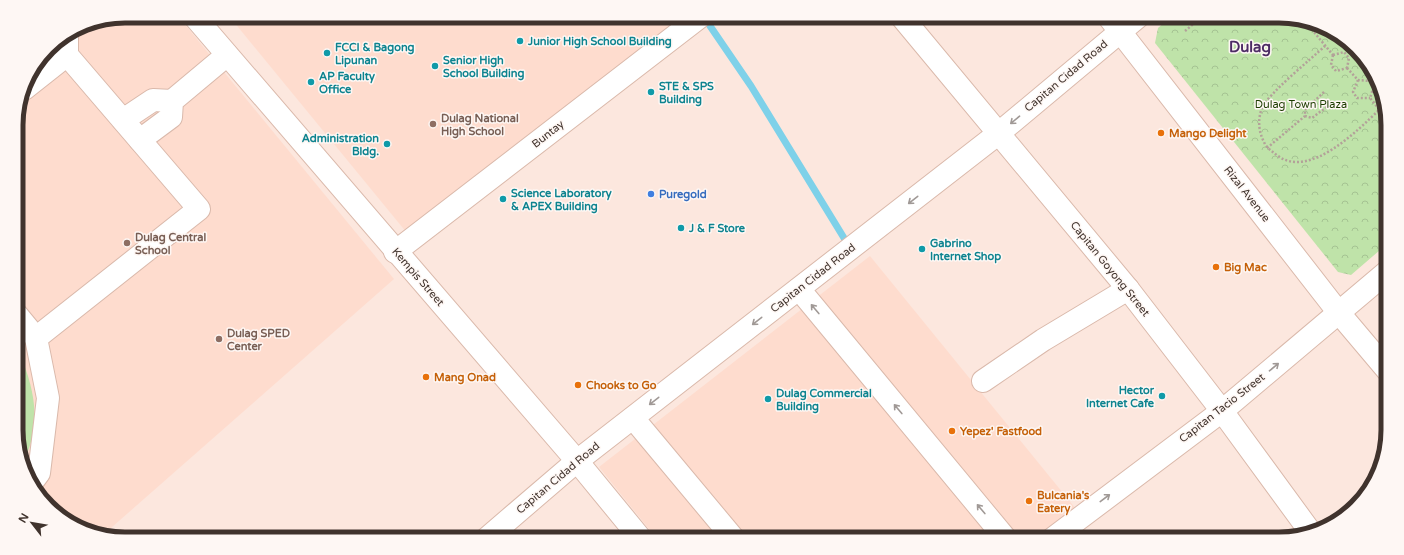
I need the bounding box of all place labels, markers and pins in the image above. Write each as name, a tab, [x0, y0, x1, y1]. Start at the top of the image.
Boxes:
place label: Junior High School Building	[527, 35, 672, 49]
marker: Junior High School Building	[515, 36, 525, 46]
place label: FCCI & Bagong Lipunan	[335, 41, 415, 68]
marker: FCCI & Bagong Lipunan	[322, 48, 332, 58]
place label: Senior High School Building	[443, 54, 524, 81]
marker: Senior High School Building	[430, 61, 440, 71]
place label: AP Faculty Office	[319, 70, 375, 96]
marker: AP Faculty Office	[306, 77, 316, 87]
place label: STE & SPS Building	[659, 80, 714, 107]
marker: STE & SPS Building	[646, 87, 656, 97]
place label: Dulag National High School	[441, 112, 519, 139]
marker: Dulag National High School	[428, 119, 438, 129]
place label: Mango Delight	[1169, 127, 1247, 141]
marker: Mango Delight	[1156, 128, 1166, 138]
place label: Administration Bldg.	[302, 132, 379, 159]
marker: Administration Bldg.	[382, 139, 392, 149]
place label: Science Laboratory & APEX Building	[511, 187, 612, 214]
place label: Puregold	[659, 188, 707, 202]
marker: Puregold	[646, 189, 656, 199]
marker: Science Laboratory & APEX Building	[498, 194, 508, 204]
place label: J & F Store	[688, 222, 746, 235]
marker: J & F Store	[676, 223, 686, 233]
place label: Dulag Central School	[135, 231, 206, 257]
place label: Gabrino Internet Shop	[930, 237, 1001, 264]
marker: Dulag Central School	[122, 238, 132, 248]
marker: Gabrino Internet Shop	[917, 244, 927, 254]
place label: Big Mac	[1224, 261, 1267, 275]
marker: Big Mac	[1211, 262, 1221, 272]
place label: Dulag SPED Center	[227, 327, 290, 353]
marker: Dulag SPED Center	[214, 334, 224, 344]
place label: Mang Onad	[434, 371, 496, 385]
marker: Mang Onad	[421, 372, 431, 382]
place label: Chooks to Go	[586, 379, 657, 392]
marker: Chooks to Go	[573, 380, 583, 390]
place label: Hector Internet Cafe	[1086, 384, 1155, 410]
place label: Dulag Commercial Building	[776, 387, 872, 414]
marker: Hector Internet Cafe	[1157, 391, 1167, 401]
marker: Dulag Commercial Building	[763, 394, 773, 404]
place label: Yepez' Fastfood	[960, 425, 1042, 439]
marker: Yepez' Fastfood	[947, 426, 957, 436]
place label: Bulcania's Eatery	[1037, 489, 1090, 516]
marker: Bulcania's Eatery	[1024, 496, 1034, 506]

